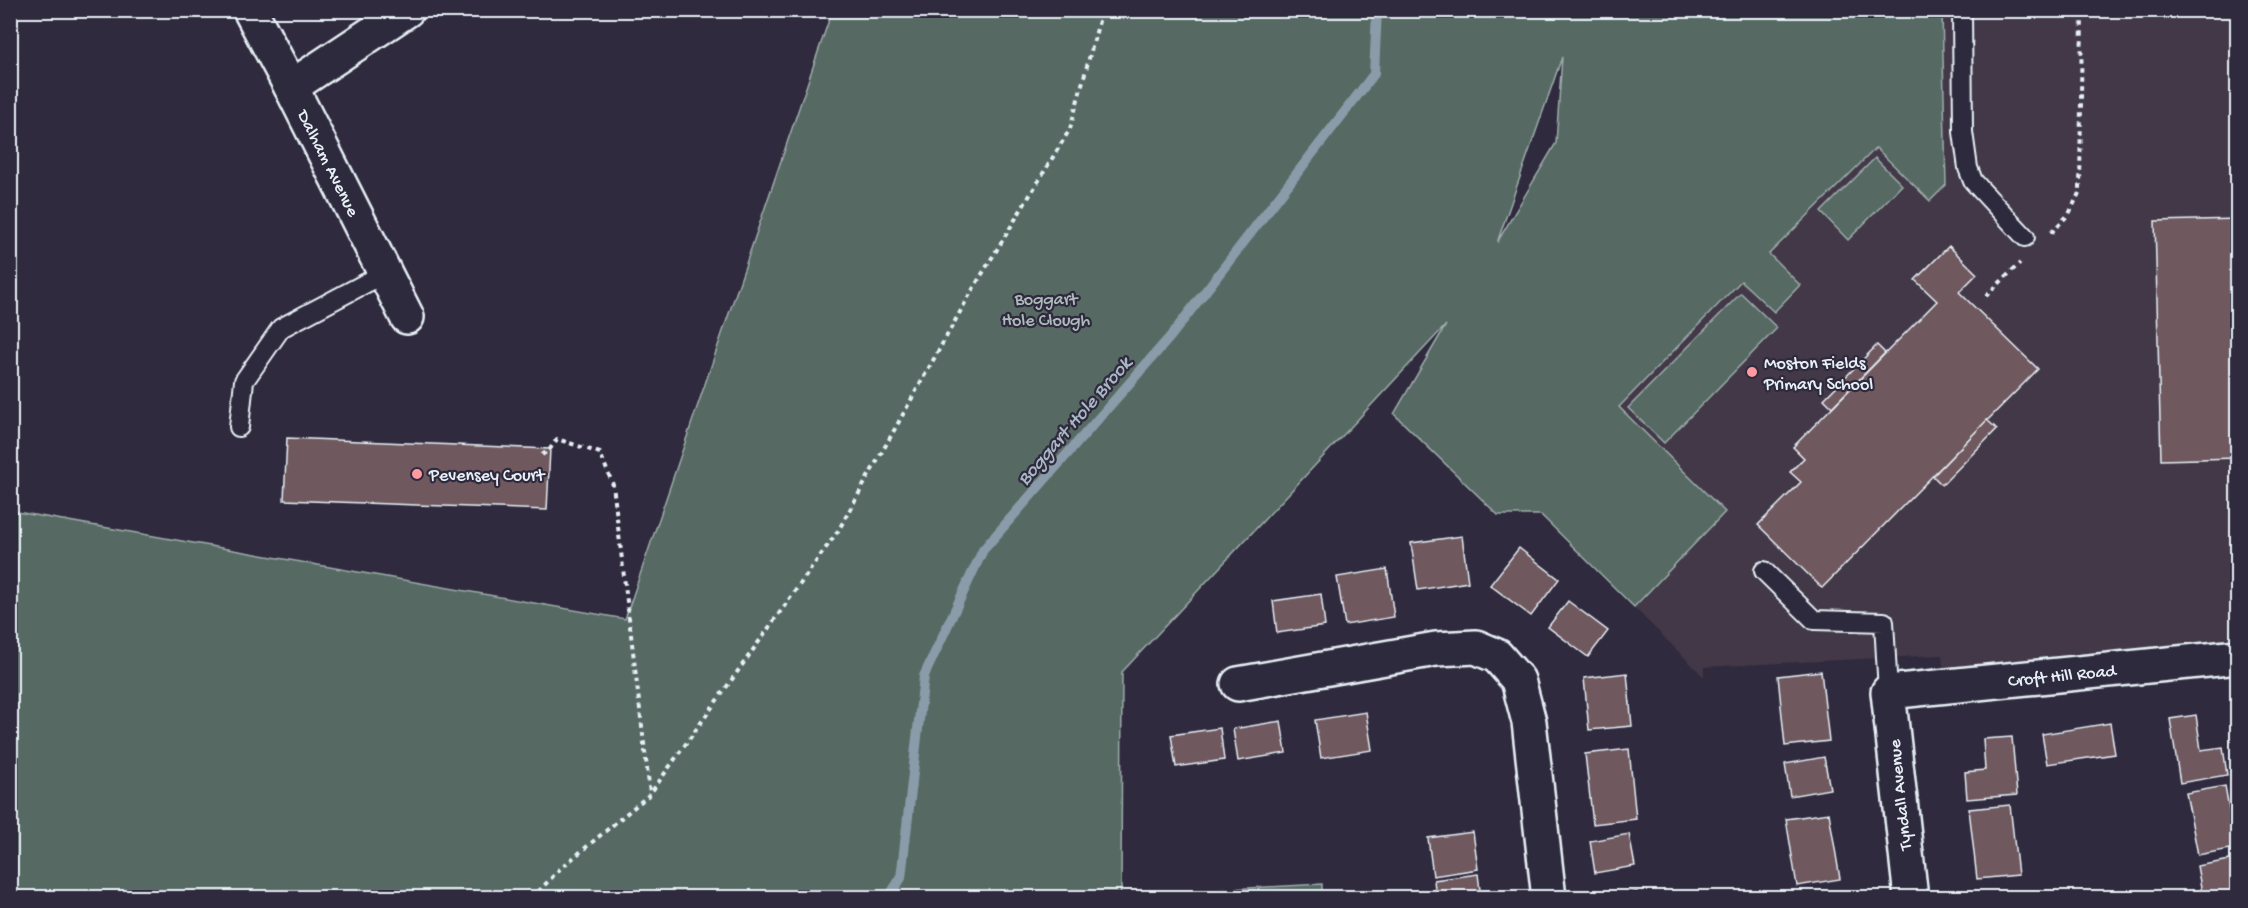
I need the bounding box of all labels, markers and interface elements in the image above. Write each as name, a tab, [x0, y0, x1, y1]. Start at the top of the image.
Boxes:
street label: Dalham Avenue	[291, 106, 363, 221]
park label: Boggart Hole Clough	[1002, 290, 1091, 332]
water label: Boggart Hole Brook	[1014, 352, 1139, 491]
place label: Moston Fields Primary School	[1763, 354, 1873, 396]
marker: Moston Fields Primary School	[1745, 365, 1759, 379]
place label: Pevensey Court	[428, 466, 546, 487]
marker: Pevensey Court	[410, 467, 424, 481]
street label: Croft Hill Road	[2007, 661, 2118, 693]
street label: Tyndall Avenue	[1885, 738, 1918, 852]

